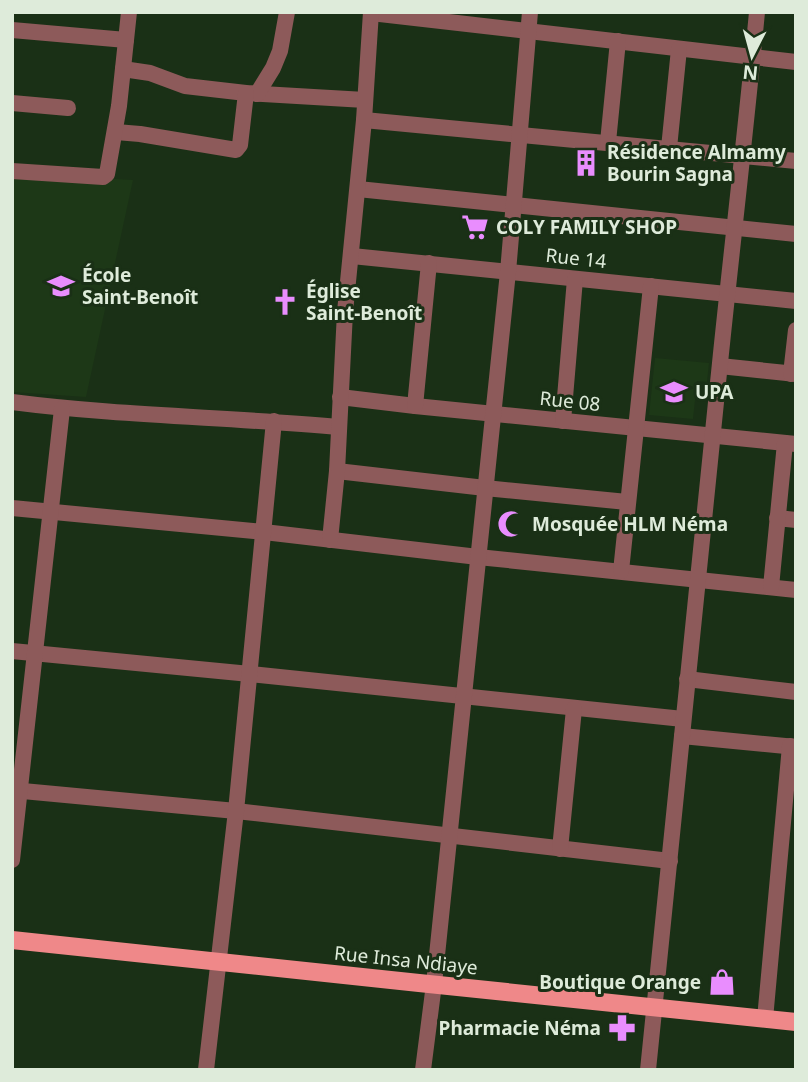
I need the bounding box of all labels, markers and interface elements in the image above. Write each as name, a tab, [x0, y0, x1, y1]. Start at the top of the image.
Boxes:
north arrow	[717, 21, 787, 91]
text: N	[741, 59, 759, 87]
place label: Résidence Almamy Bourin Sagna	[607, 139, 786, 187]
building icon: Résidence Almamy Bourin Sagna	[571, 148, 601, 178]
supermarket icon: COLY FAMILY SHOP	[460, 212, 490, 242]
place label: COLY FAMILY SHOP	[496, 214, 677, 240]
street label: Rue 14	[544, 242, 608, 274]
place label: École Saint-Benoît	[82, 262, 198, 310]
school or university icon: École Saint-Benoît	[46, 271, 76, 301]
place label: Église Saint-Benoît	[306, 278, 422, 326]
church icon: Église Saint-Benoît	[270, 287, 300, 317]
school or university icon: UPA	[659, 377, 689, 407]
place label: UPA	[695, 379, 734, 405]
street label: Rue 08	[538, 385, 602, 417]
mosque icon: Mosquée HLM Néma	[496, 509, 526, 539]
place label: Mosquée HLM Néma	[532, 511, 728, 537]
street label: Rue Insa Ndiaye	[333, 940, 479, 980]
shop icon: Boutique Orange	[707, 967, 737, 997]
place label: Boutique Orange	[539, 969, 701, 995]
pharmacy icon: Pharmacie Néma	[607, 1013, 637, 1043]
place label: Pharmacie Néma	[439, 1015, 601, 1041]

